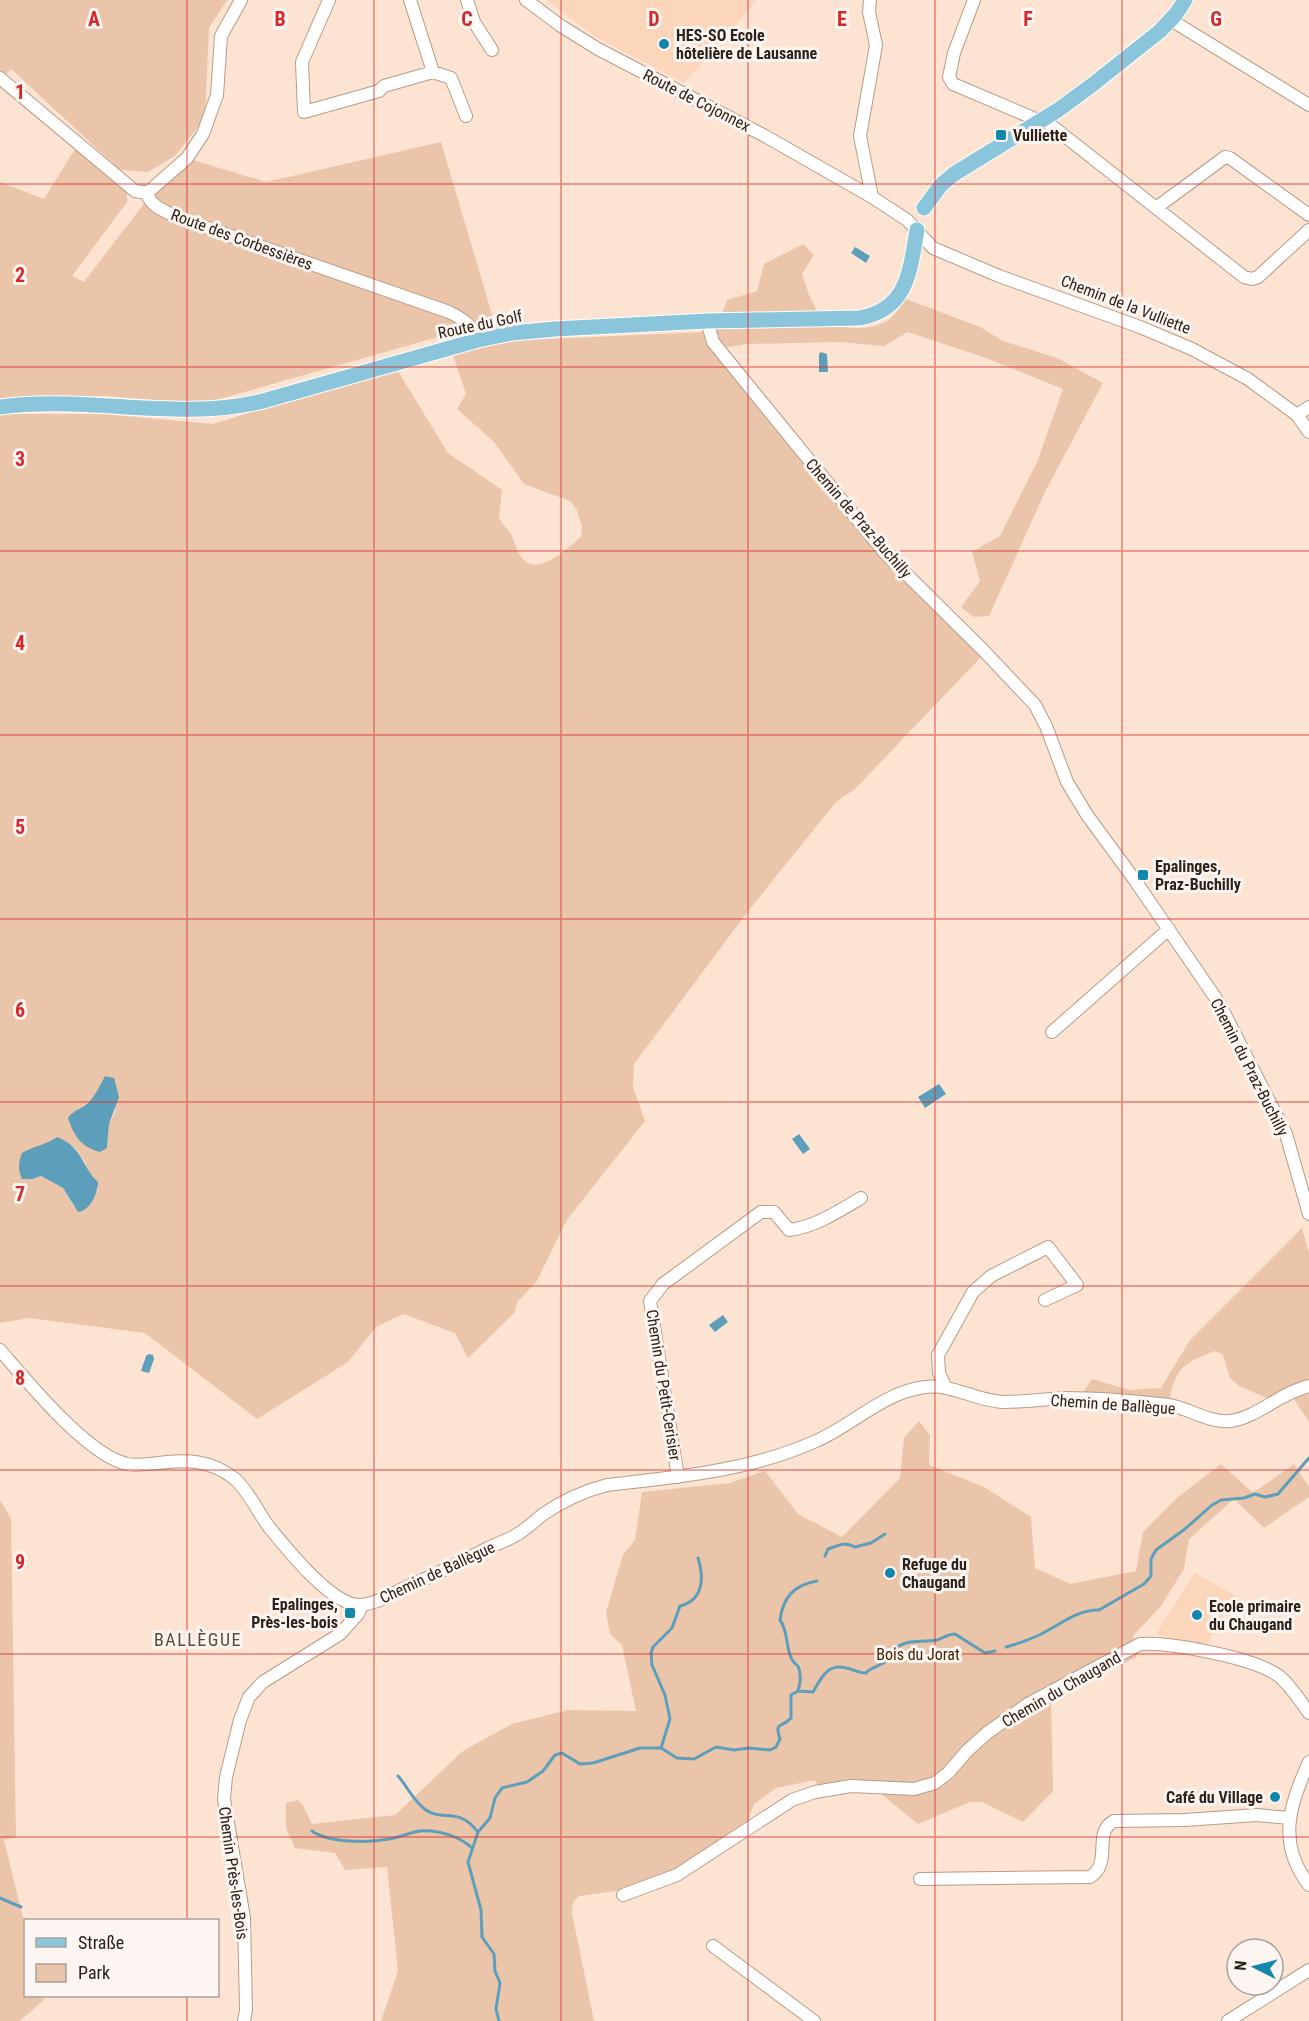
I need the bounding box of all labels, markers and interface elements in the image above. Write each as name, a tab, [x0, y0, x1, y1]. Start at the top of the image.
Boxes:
text: A	[88, 7, 100, 31]
text: B	[274, 7, 286, 31]
text: C	[461, 7, 473, 31]
text: D	[648, 7, 660, 31]
text: E	[837, 7, 847, 31]
text: F	[1023, 7, 1033, 31]
text: G	[1210, 7, 1222, 31]
place label: HES-SO Ecole hôtelière de Lausanne	[676, 26, 818, 63]
marker: HES-SO Ecole hôtelière de Lausanne	[657, 37, 671, 51]
street label: Route de Cojonnex	[640, 65, 754, 136]
text: 1	[15, 80, 25, 104]
place label: Vulliette	[1013, 126, 1067, 145]
marker: Vulliette	[994, 128, 1008, 142]
street label: Route des Corbessières	[168, 205, 315, 274]
text: 2	[15, 263, 25, 287]
street label: Chemin de la Vulliette	[1058, 271, 1193, 338]
street label: Route du Golf	[436, 306, 524, 343]
text: 3	[15, 447, 25, 471]
street label: Chemin de Praz-Buchilly	[802, 455, 916, 582]
text: 4	[15, 631, 25, 655]
text: 5	[15, 815, 25, 839]
place label: Epalinges, Praz-Buchilly	[1155, 857, 1241, 894]
marker: Epalinges, Praz-Buchilly	[1136, 868, 1150, 882]
street label: Chemin du Praz-Buchilly	[1207, 995, 1293, 1140]
text: 6	[15, 998, 25, 1022]
text: 7	[15, 1182, 25, 1206]
street label: Chemin du Petit-Cerisier	[642, 1308, 685, 1462]
text: 8	[15, 1366, 25, 1390]
street label: Chemin de Ballègue	[1050, 1391, 1176, 1418]
street label: Chemin de Ballègue	[377, 1537, 498, 1607]
text: 9	[15, 1550, 25, 1574]
place label: Refuge du Chaugand	[902, 1555, 967, 1592]
marker: Refuge du Chaugand	[883, 1566, 897, 1580]
place label: Epalinges, Près-les-bois	[251, 1595, 338, 1632]
place label: Ecole primaire du Chaugand	[1209, 1597, 1301, 1634]
marker: Epalinges, Près-les-bois	[343, 1606, 357, 1620]
marker: Ecole primaire du Chaugand	[1190, 1608, 1204, 1622]
district label: BALLÈGUE	[154, 1629, 242, 1650]
park label: Bois du Jorat	[876, 1645, 960, 1664]
street label: Chemin du Chaugand	[998, 1648, 1124, 1731]
place label: Café du Village	[1166, 1788, 1263, 1807]
marker: Café du Village	[1268, 1790, 1282, 1804]
street label: Chemin Près-les-Bois	[215, 1805, 252, 1941]
legend	[24, 1919, 219, 1997]
text: Straße	[78, 1932, 124, 1953]
north arrow	[1225, 1937, 1285, 1997]
text: N	[1231, 1960, 1251, 1971]
text: Park	[78, 1962, 110, 1983]

